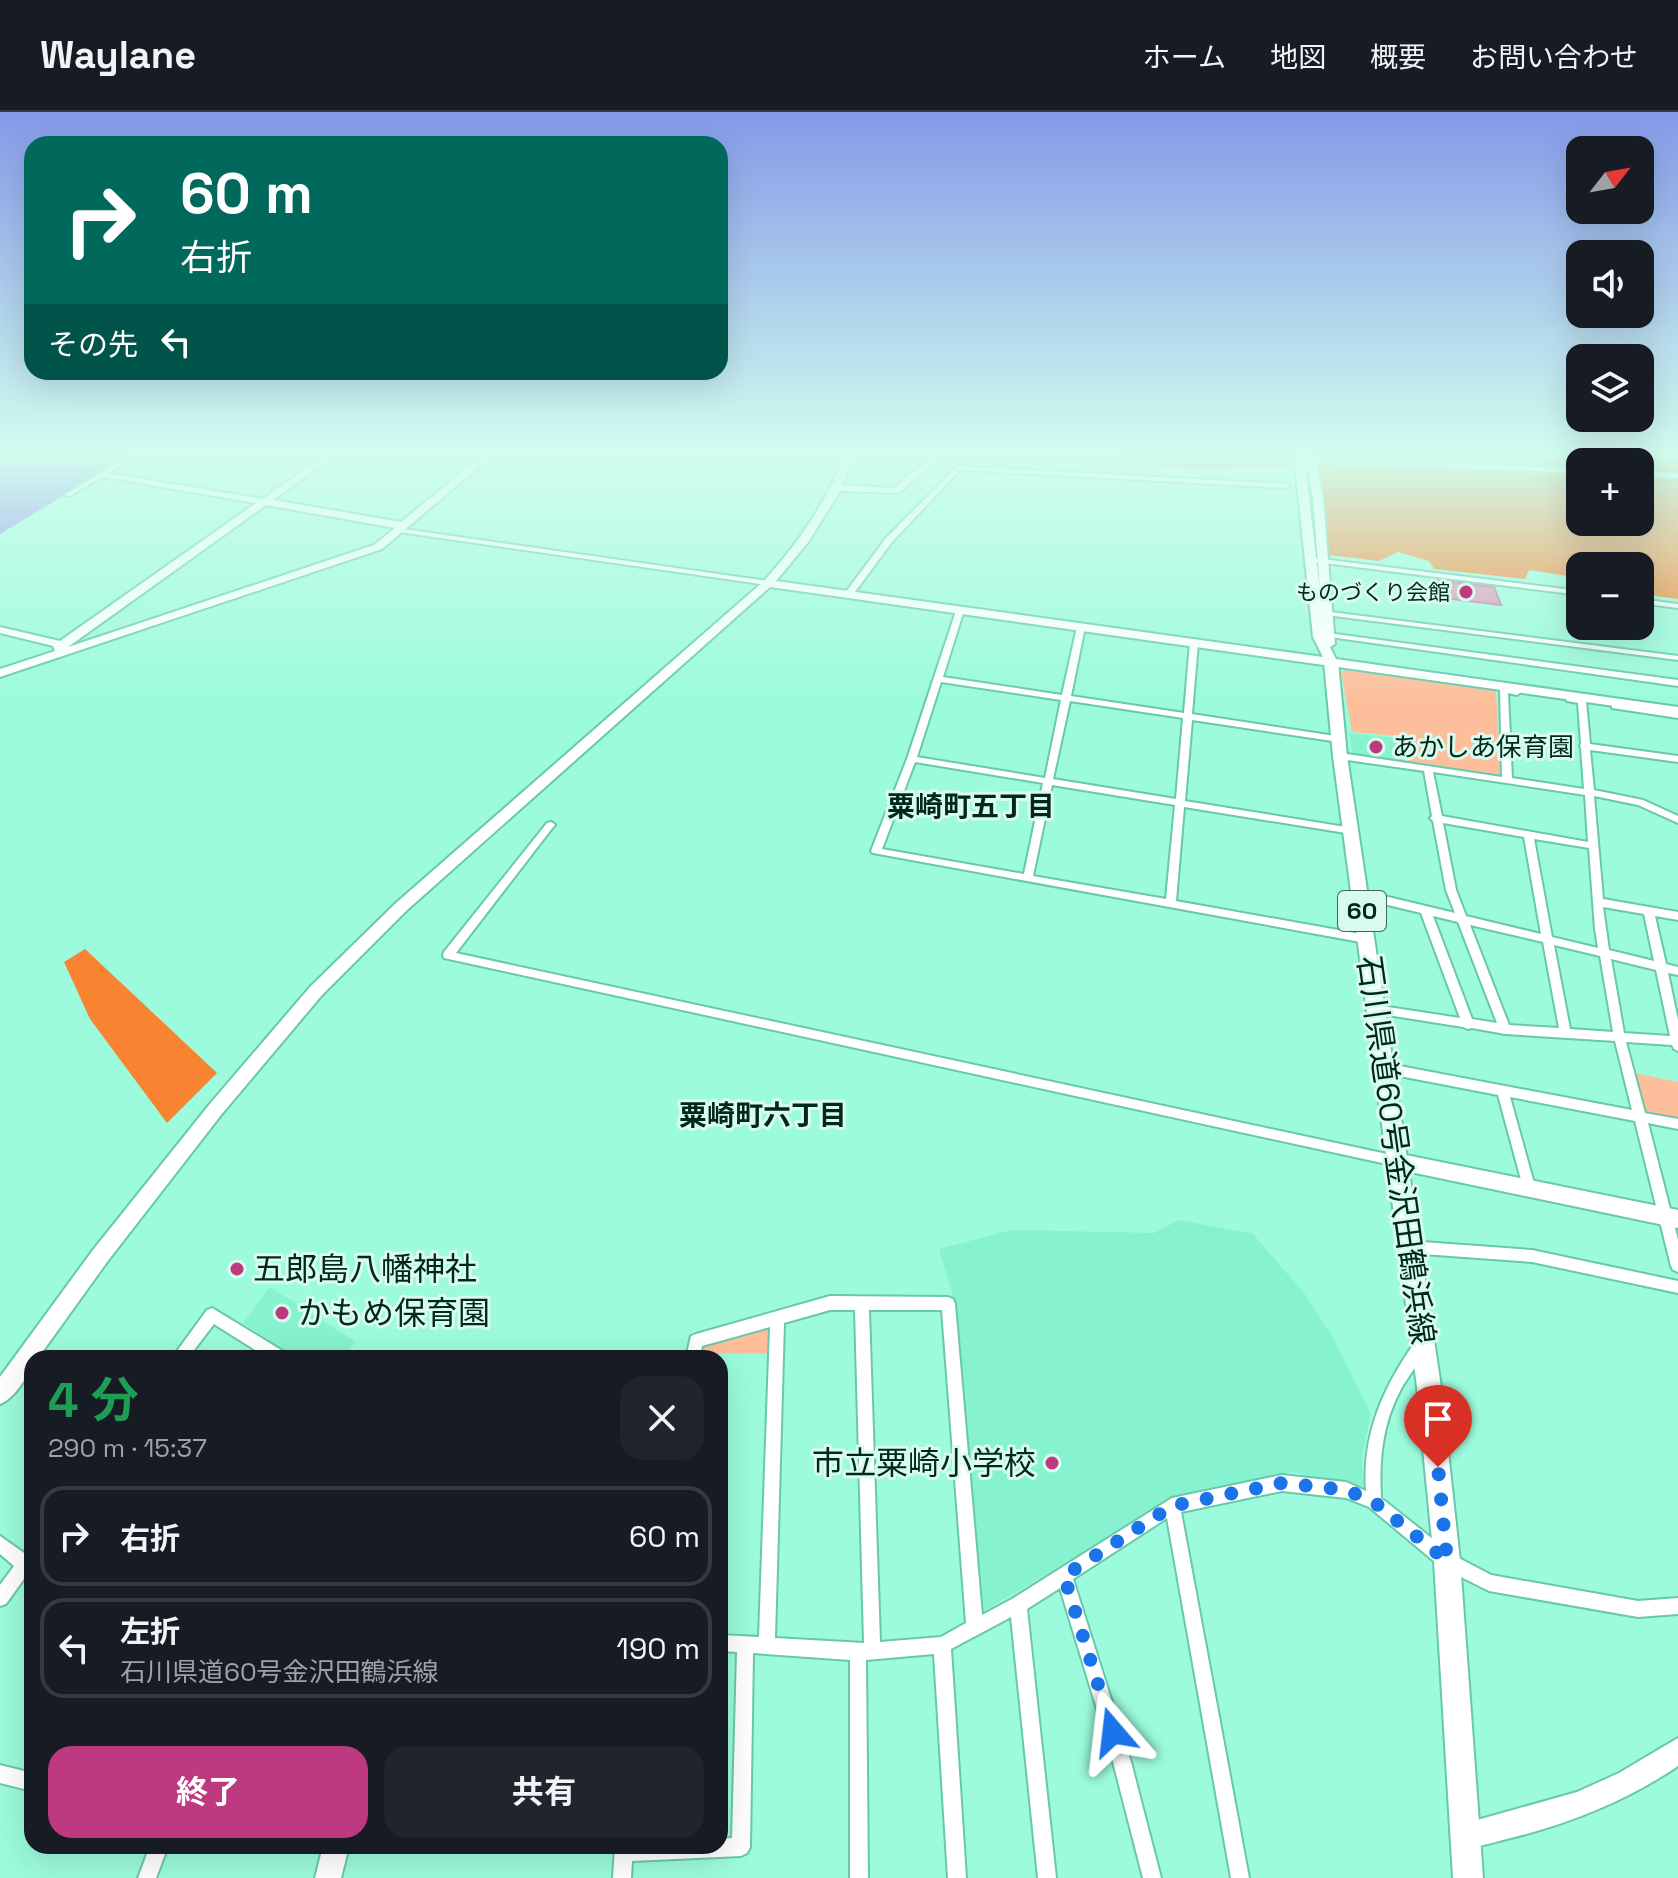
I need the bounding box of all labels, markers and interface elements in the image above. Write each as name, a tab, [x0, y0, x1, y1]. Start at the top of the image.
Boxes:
text: Waylane	[40, 31, 196, 79]
text: ホーム	[1143, 39, 1226, 75]
text: 地図	[1270, 39, 1326, 75]
text: 概要	[1370, 39, 1426, 75]
text: お問い合わせ	[1470, 39, 1638, 75]
north arrow	[1566, 136, 1654, 224]
map controls	[1566, 136, 1654, 640]
text: 60 m	[180, 158, 313, 229]
icon: right	[48, 168, 152, 272]
text: 右折	[180, 235, 252, 281]
button: sound	[1566, 240, 1654, 328]
icon: left	[154, 320, 198, 364]
text: その先	[48, 325, 138, 364]
button: layers	[1566, 344, 1654, 432]
button: +	[1566, 448, 1654, 536]
button: −	[1566, 552, 1654, 640]
place label: ものづくり会館	[1296, 578, 1450, 606]
marker: ものづくり会館	[1457, 583, 1475, 601]
place label: あかしあ保育園	[1392, 730, 1574, 764]
marker: あかしあ保育園	[1367, 738, 1385, 756]
district label: 粟崎町五丁目	[887, 788, 1055, 824]
road number: 60	[1338, 891, 1386, 931]
street label: 石川県道60号金沢田鶴浜線	[1349, 953, 1443, 1347]
district label: 粟崎町六丁目	[679, 1097, 847, 1133]
place label: 五郎島八幡神社	[253, 1249, 477, 1289]
marker: 五郎島八幡神社	[228, 1260, 246, 1278]
place label: かもめ保育園	[298, 1293, 490, 1333]
marker: かもめ保育園	[273, 1304, 291, 1322]
text: 4 分	[48, 1370, 139, 1431]
button: close	[620, 1376, 704, 1460]
pin	[1404, 1385, 1472, 1467]
icon: arrive	[1416, 1397, 1460, 1441]
text: 290 m · 15:37	[48, 1431, 207, 1465]
place label: 市立粟崎小学校	[812, 1443, 1036, 1483]
marker: 市立粟崎小学校	[1043, 1454, 1061, 1472]
icon: right	[52, 1514, 96, 1558]
text: 60 m	[629, 1517, 700, 1556]
text: 右折	[120, 1519, 180, 1558]
text: 左折	[120, 1612, 180, 1651]
icon: left	[52, 1626, 96, 1670]
text: 190 m	[616, 1629, 700, 1668]
text: 石川県道60号金沢田鶴浜線	[120, 1655, 439, 1689]
position arrow	[1071, 1690, 1155, 1774]
button: 終了	[48, 1746, 368, 1838]
button: 共有	[384, 1746, 704, 1838]

